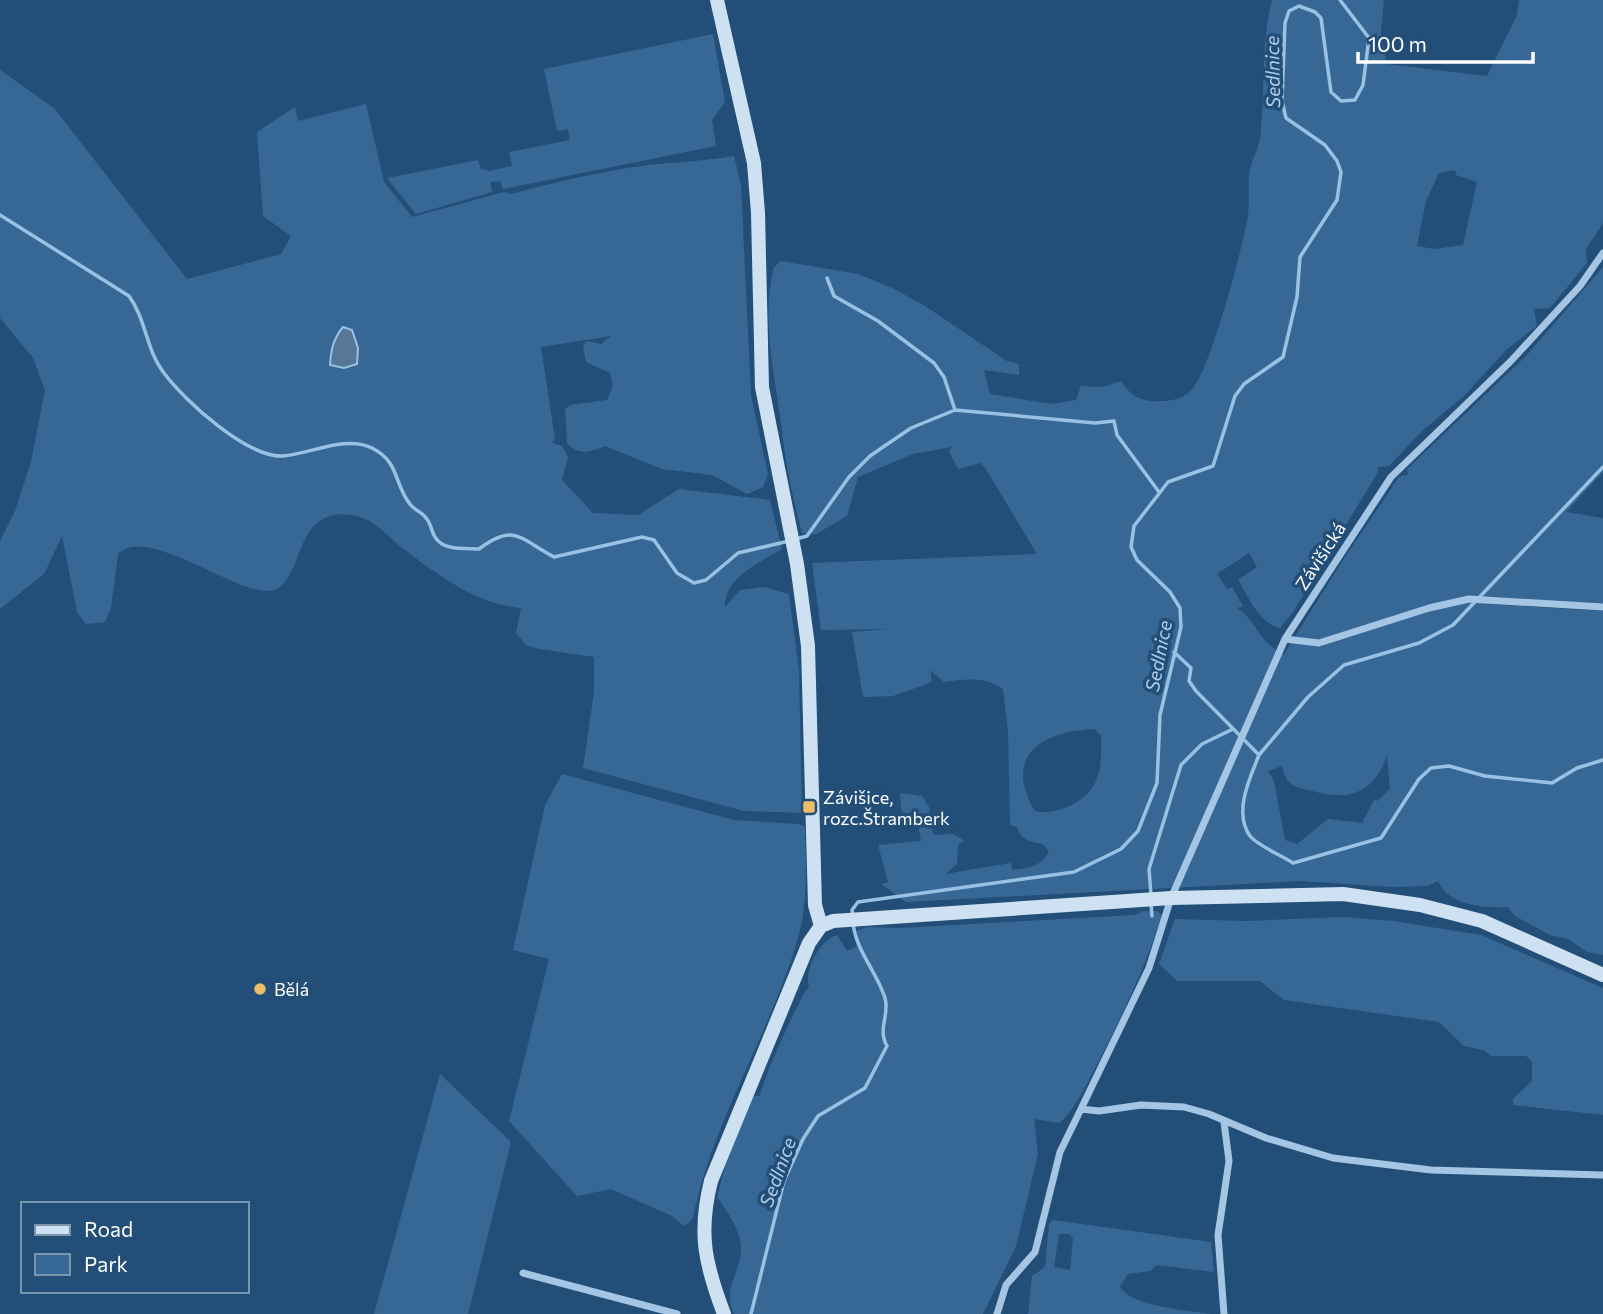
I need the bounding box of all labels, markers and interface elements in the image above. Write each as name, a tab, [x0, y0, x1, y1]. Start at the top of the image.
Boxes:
scale bar	[1358, 21, 1533, 65]
text: 100 m	[1368, 31, 1427, 56]
water label: Sedlnice	[1260, 36, 1284, 108]
street label: Závišická	[1290, 518, 1350, 594]
water label: Sedlnice	[1140, 618, 1176, 694]
place label: Závišice, rozc.Štramberk	[823, 786, 950, 829]
marker: Závišice, rozc.Štramberk	[801, 799, 817, 815]
place label: Bělá	[274, 978, 309, 1000]
marker: Bělá	[252, 981, 268, 997]
water label: Sedlnice	[754, 1134, 800, 1210]
legend	[21, 1202, 248, 1293]
text: Road	[84, 1216, 133, 1241]
text: Park	[84, 1251, 128, 1276]

